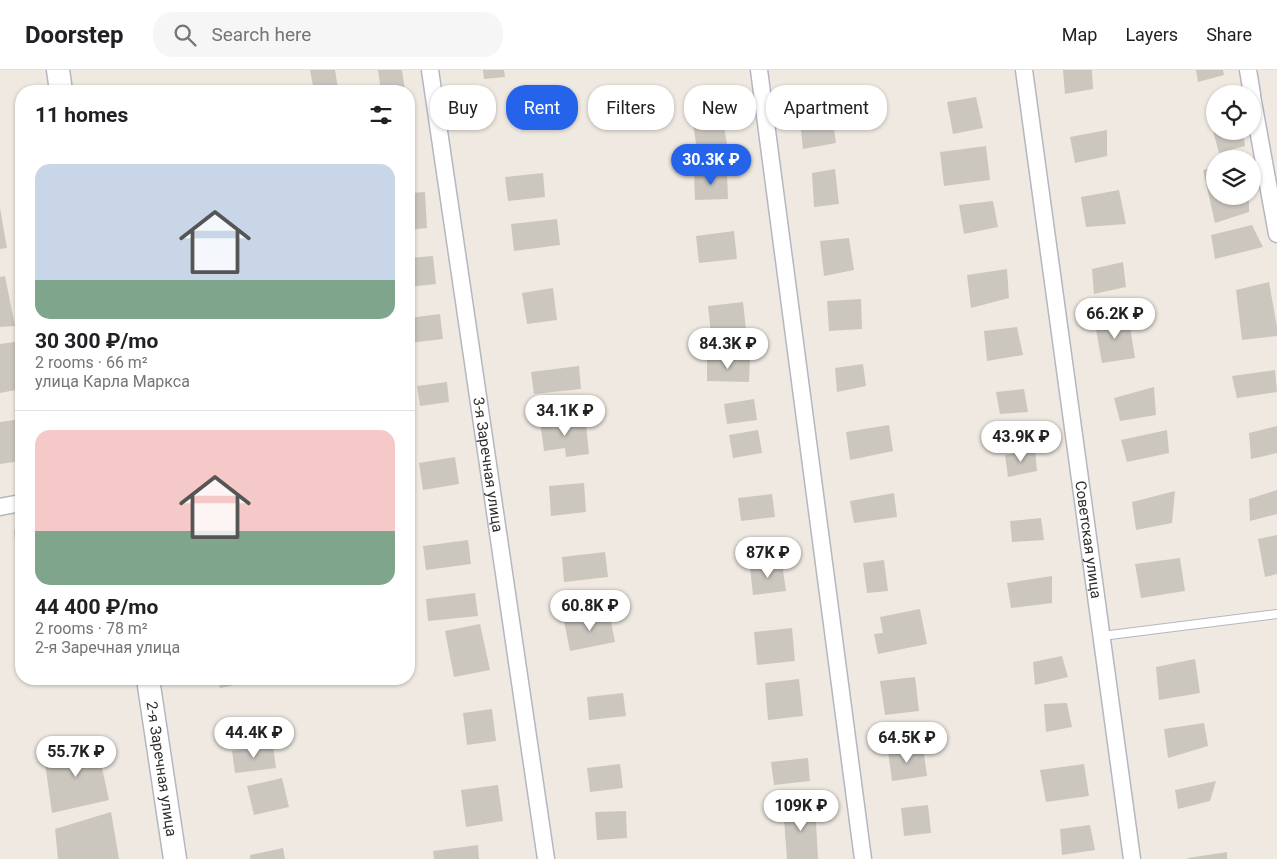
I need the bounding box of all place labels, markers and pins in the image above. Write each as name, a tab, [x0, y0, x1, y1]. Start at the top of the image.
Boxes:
pin: 30.3K ₽	[665, 144, 757, 186]
pin: 66.2K ₽	[1069, 298, 1161, 340]
pin: 84.3K ₽	[682, 328, 774, 370]
pin: 34.1K ₽	[519, 394, 611, 437]
pin: 43.9K ₽	[975, 420, 1067, 463]
pin: 87K ₽	[733, 536, 803, 579]
pin: 60.8K ₽	[544, 590, 636, 632]
pin: 44.4K ₽	[208, 716, 300, 759]
pin: 64.5K ₽	[861, 722, 953, 764]
pin: 55.7K ₽	[30, 736, 122, 778]
pin: 109K ₽	[760, 790, 842, 832]

